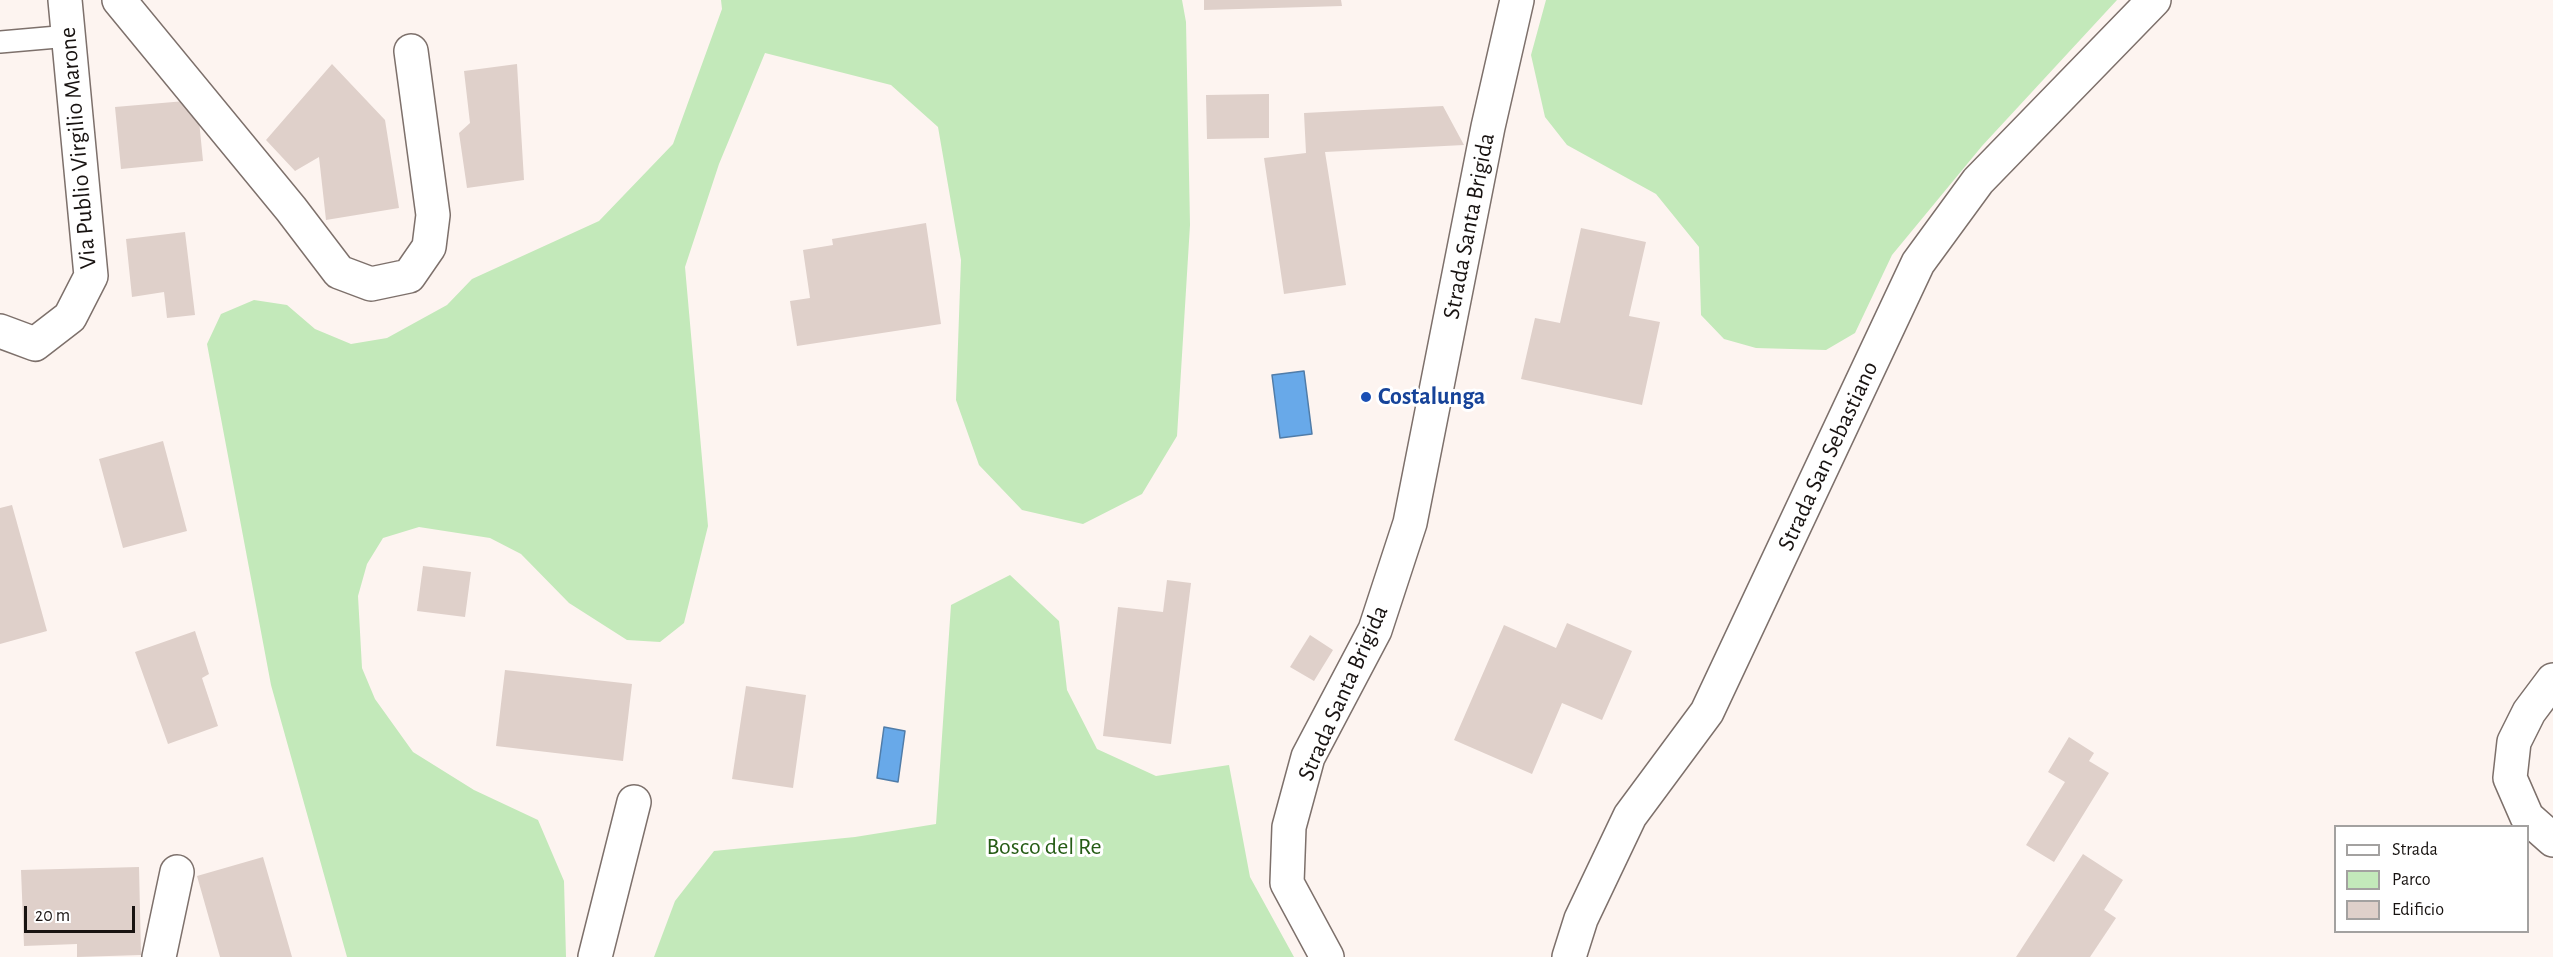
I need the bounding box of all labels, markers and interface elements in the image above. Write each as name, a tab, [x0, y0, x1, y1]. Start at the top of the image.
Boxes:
street label: Via Publio Virgilio Marone	[53, 26, 103, 270]
street label: Strada Santa Brigida	[1437, 130, 1501, 322]
street label: Strada San Sebastiano	[1771, 357, 1885, 555]
place label: Costalunga	[1378, 383, 1485, 411]
marker: Costalunga	[1359, 390, 1373, 404]
street label: Strada Santa Brigida	[1291, 601, 1395, 785]
legend	[2334, 825, 2529, 933]
park label: Bosco del Re	[986, 833, 1102, 861]
text: Strada	[2392, 841, 2438, 859]
text: Parco	[2392, 871, 2431, 889]
scale bar	[27, 894, 138, 932]
text: Edificio	[2392, 901, 2444, 919]
text: 20 m	[35, 907, 70, 925]

